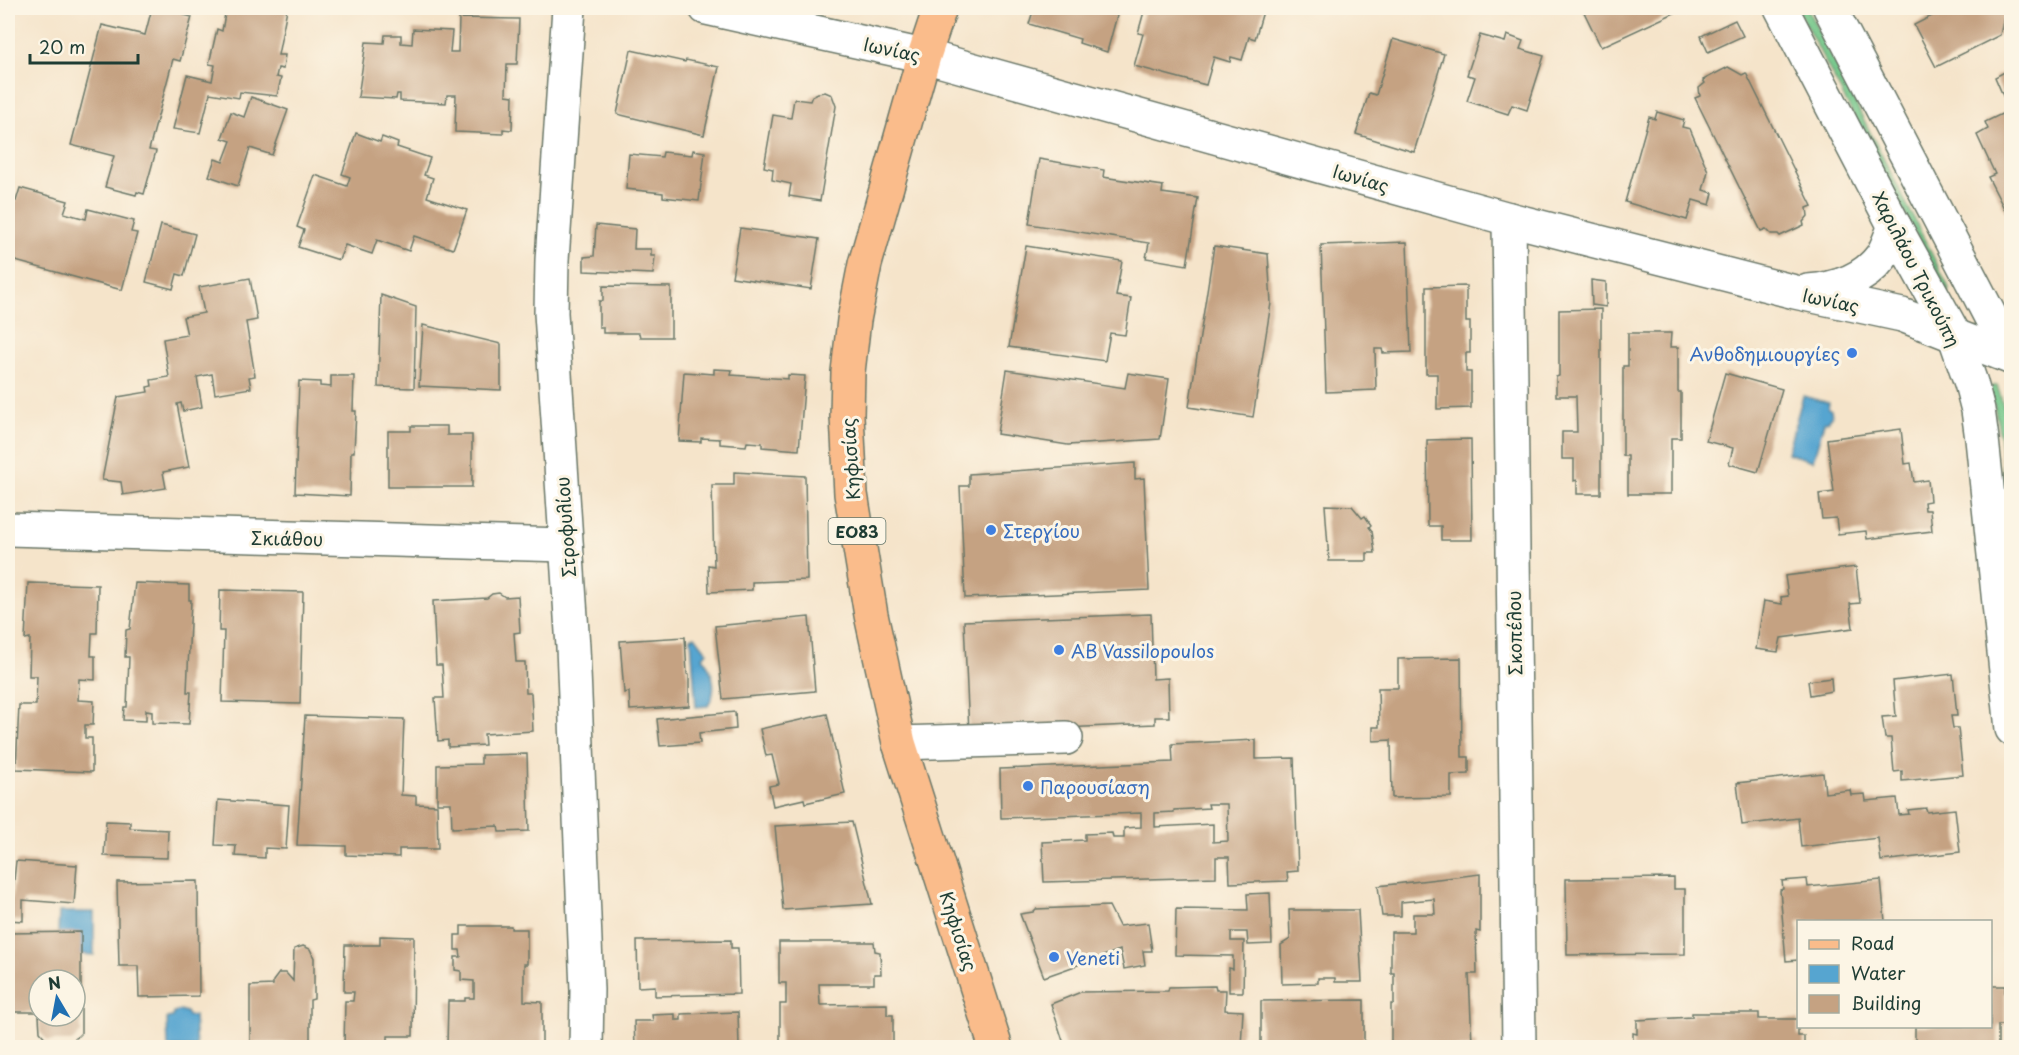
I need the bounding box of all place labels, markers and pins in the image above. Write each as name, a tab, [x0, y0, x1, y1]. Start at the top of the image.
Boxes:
place label: Ανθοδημιουργίες	[1690, 340, 1840, 367]
marker: Ανθοδημιουργίες	[1845, 346, 1859, 360]
place label: Στεργίου	[1003, 517, 1080, 544]
marker: Στεργίου	[984, 523, 998, 537]
place label: AB Vassilopoulos	[1071, 637, 1214, 664]
marker: AB Vassilopoulos	[1052, 643, 1066, 657]
place label: Παρουσίαση	[1040, 773, 1150, 800]
marker: Παρουσίαση	[1021, 779, 1035, 793]
place label: Veneti	[1066, 944, 1120, 971]
marker: Veneti	[1047, 950, 1061, 964]

